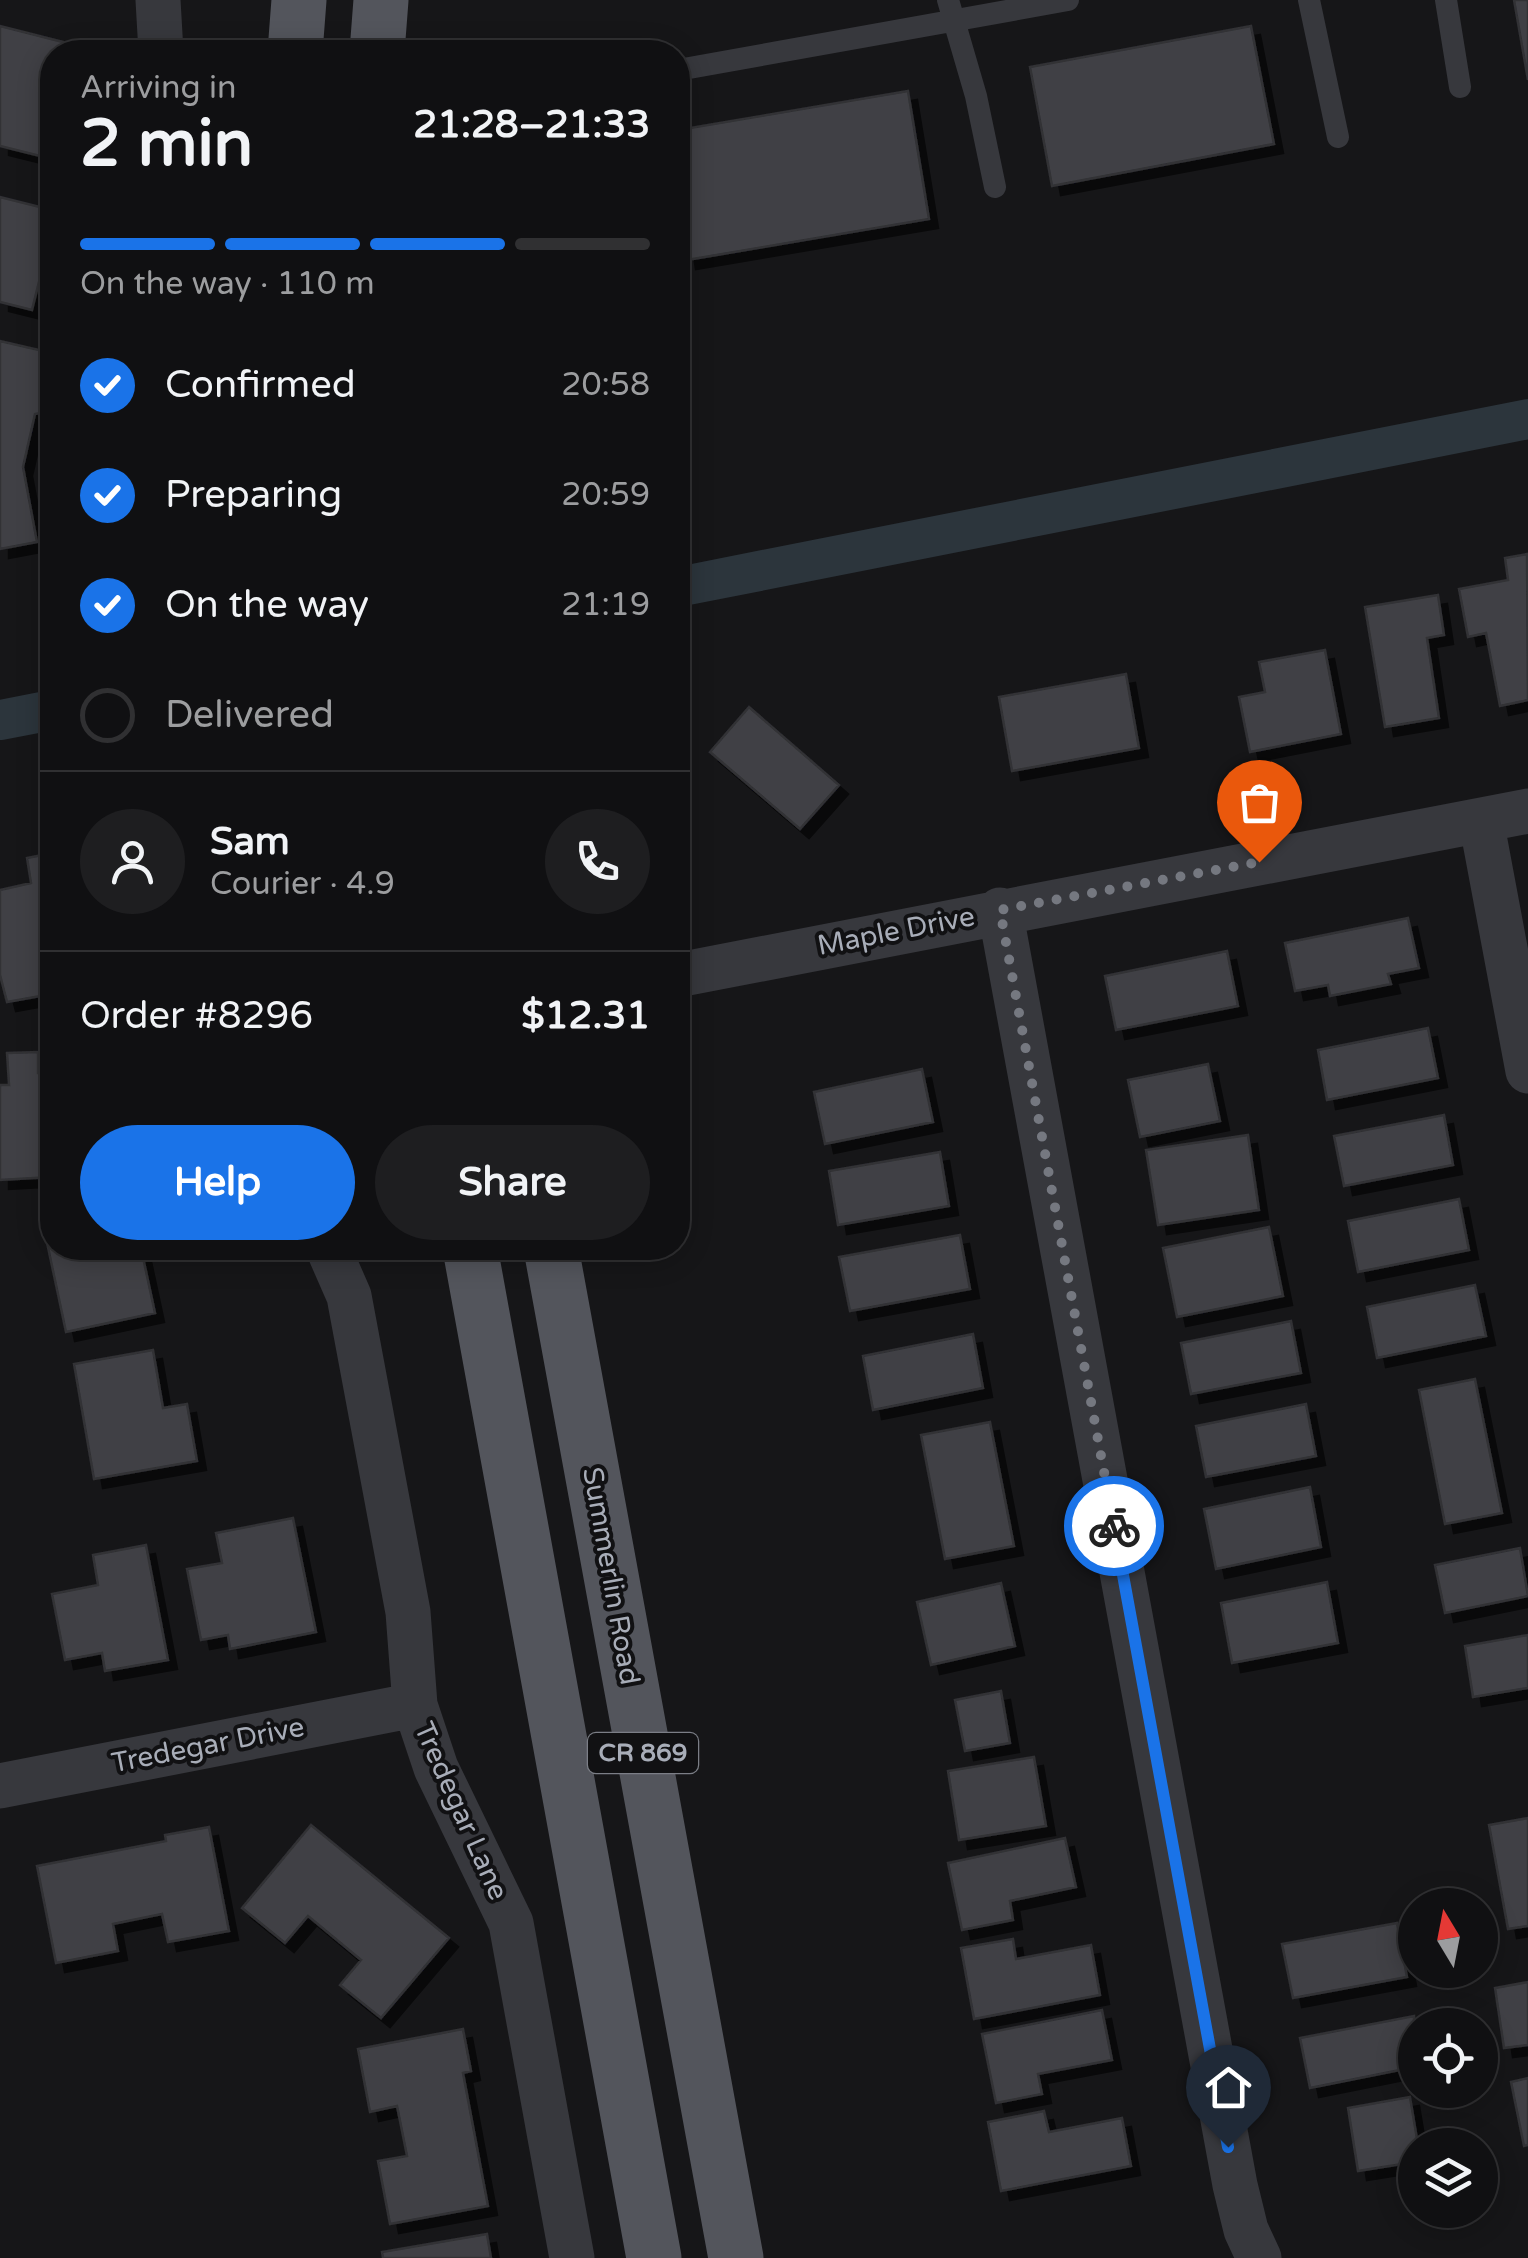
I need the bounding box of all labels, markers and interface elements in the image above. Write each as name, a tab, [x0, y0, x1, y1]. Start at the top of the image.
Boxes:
text: Arriving in	[80, 69, 237, 107]
text: 21:28–21:33	[413, 102, 650, 148]
text: 2 min	[80, 105, 253, 184]
text: On the way · 110 m	[80, 265, 375, 303]
icon: check	[80, 358, 135, 413]
text: Confirmed	[165, 362, 356, 408]
text: 20:58	[561, 366, 650, 404]
icon: check	[80, 468, 135, 523]
text: Preparing	[165, 472, 342, 518]
text: 20:59	[561, 476, 650, 514]
icon: check	[80, 578, 135, 633]
text: On the way	[165, 582, 369, 628]
text: 21:19	[561, 586, 650, 624]
text: Delivered	[165, 692, 334, 738]
pin	[1217, 760, 1302, 863]
icon: bag	[1232, 775, 1287, 830]
button: person	[80, 809, 185, 914]
button: phone	[545, 809, 650, 914]
text: Sam	[210, 819, 290, 865]
text: Courier · 4.9	[210, 865, 395, 903]
street label: Maple Drive	[814, 899, 978, 963]
text: Order #8296	[80, 993, 313, 1039]
text: $12.31	[521, 993, 650, 1039]
button: Help	[80, 1125, 355, 1240]
button: Share	[375, 1125, 650, 1240]
street label: Summerlin Road	[575, 1464, 647, 1688]
courier	[1064, 1476, 1164, 1576]
icon: bike	[1087, 1499, 1142, 1554]
street label: Tredegar Drive	[109, 1710, 307, 1780]
street label: Tredegar Lane	[407, 1717, 515, 1905]
road number: CR 869	[588, 1733, 698, 1773]
north arrow	[1398, 1888, 1498, 1988]
map controls	[1398, 1888, 1498, 2228]
button: locate	[1398, 2008, 1498, 2108]
pin	[1186, 2045, 1271, 2148]
icon: home	[1201, 2060, 1256, 2115]
button: layers	[1398, 2128, 1498, 2228]

